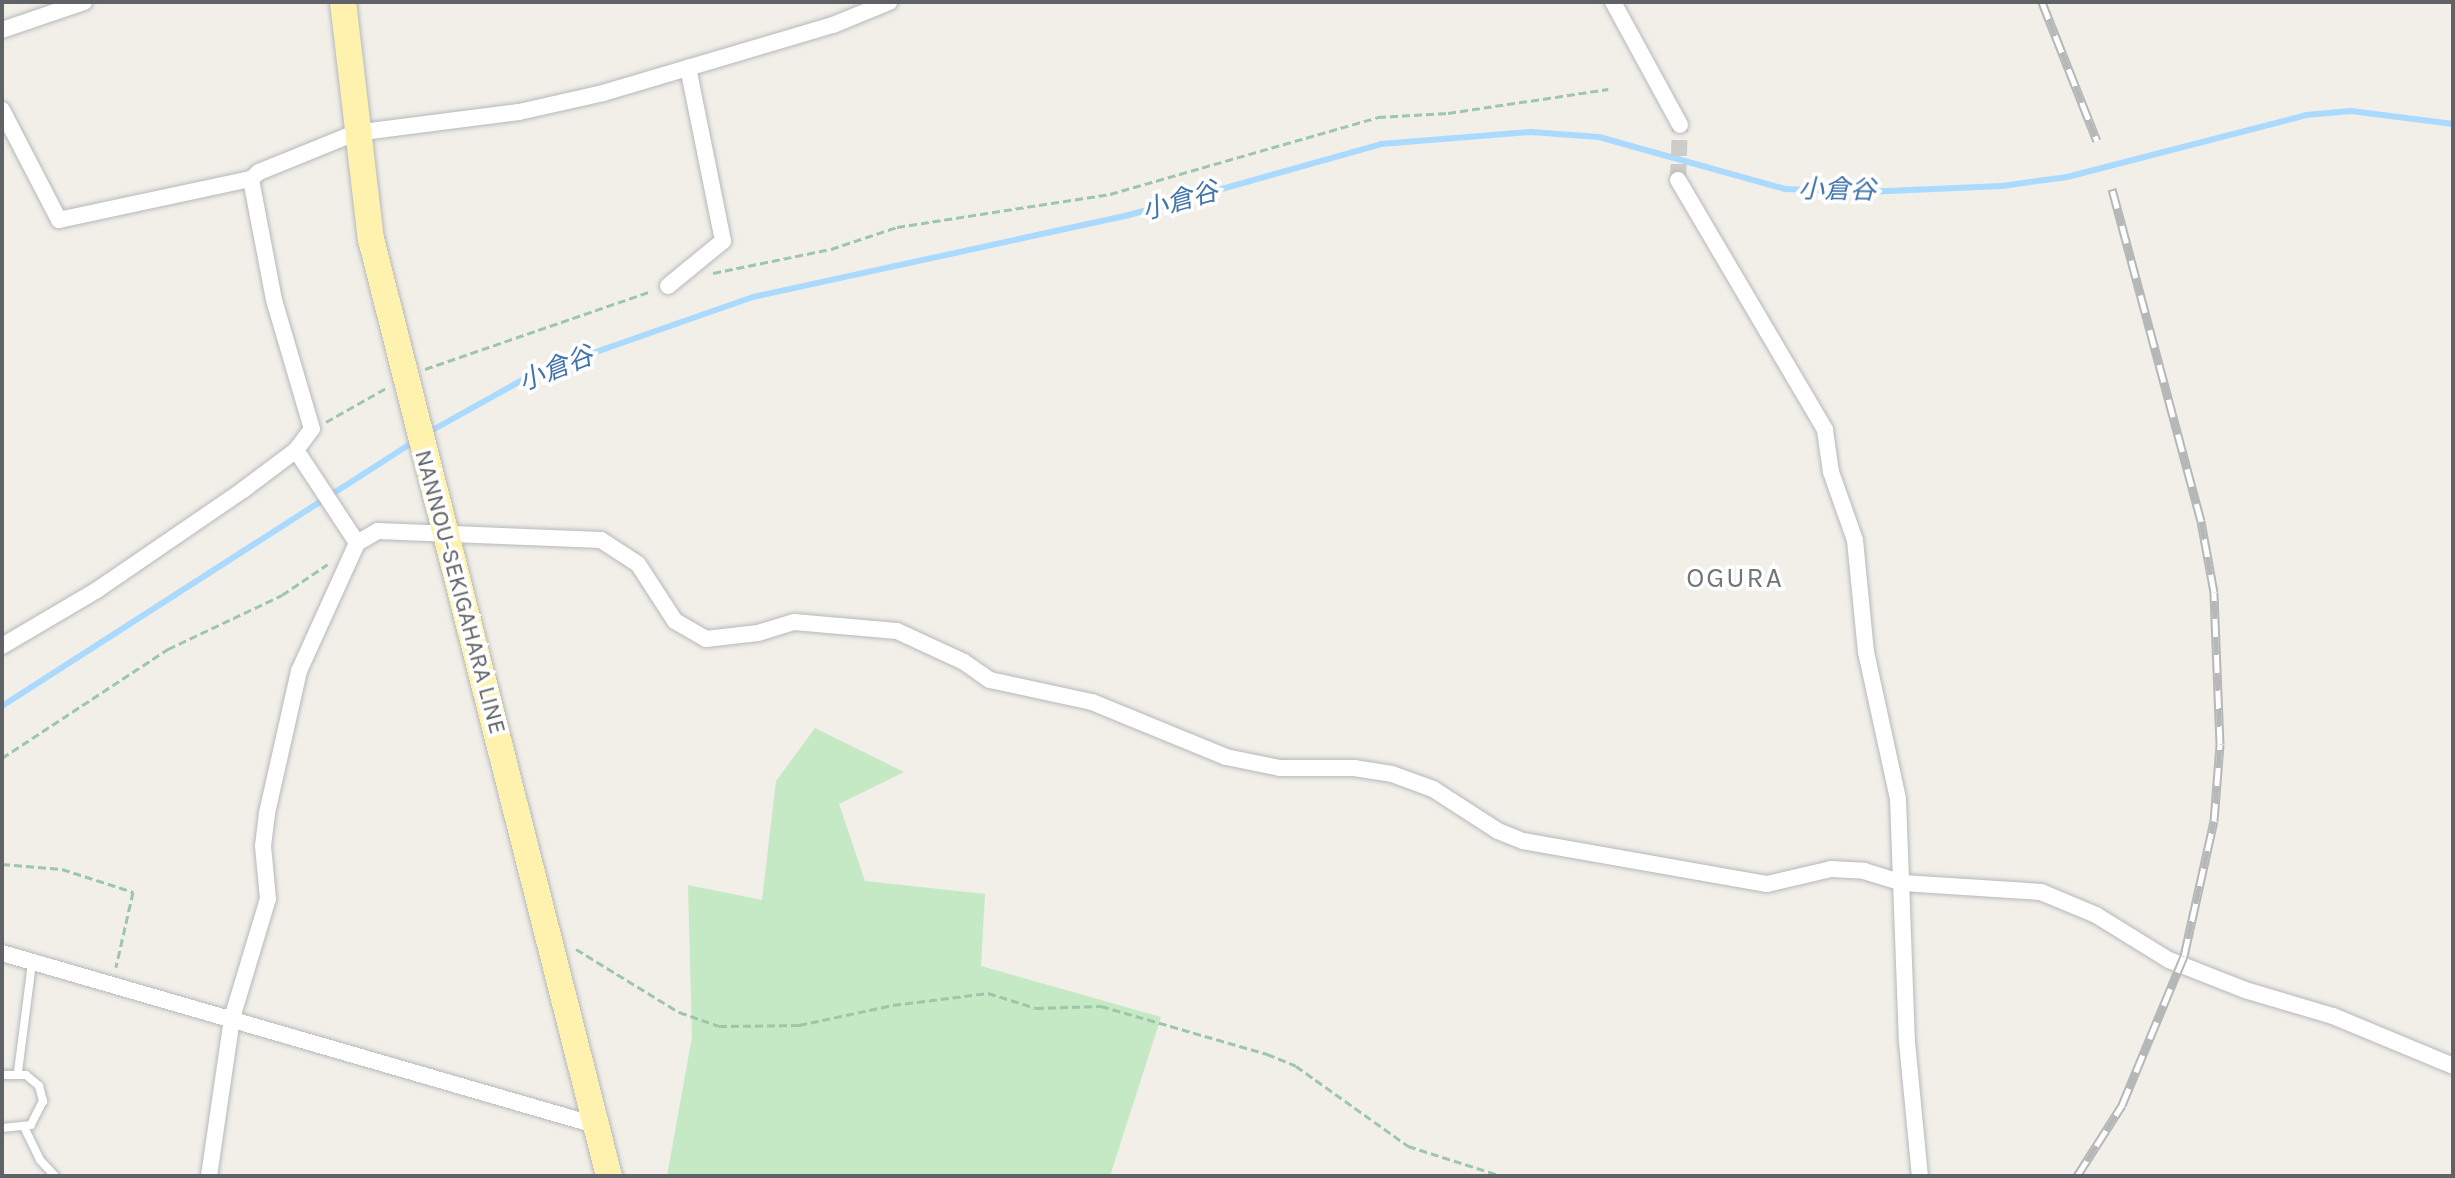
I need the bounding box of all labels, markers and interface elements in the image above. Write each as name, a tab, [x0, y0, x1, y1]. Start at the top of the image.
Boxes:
water label: 小倉谷	[1798, 174, 1876, 206]
water label: 小倉谷	[1138, 175, 1222, 227]
water label: 小倉谷	[514, 340, 598, 398]
street label: NANNOU-SEKIGAHARA LINE	[408, 447, 512, 737]
district label: OGURA	[1686, 561, 1784, 595]

